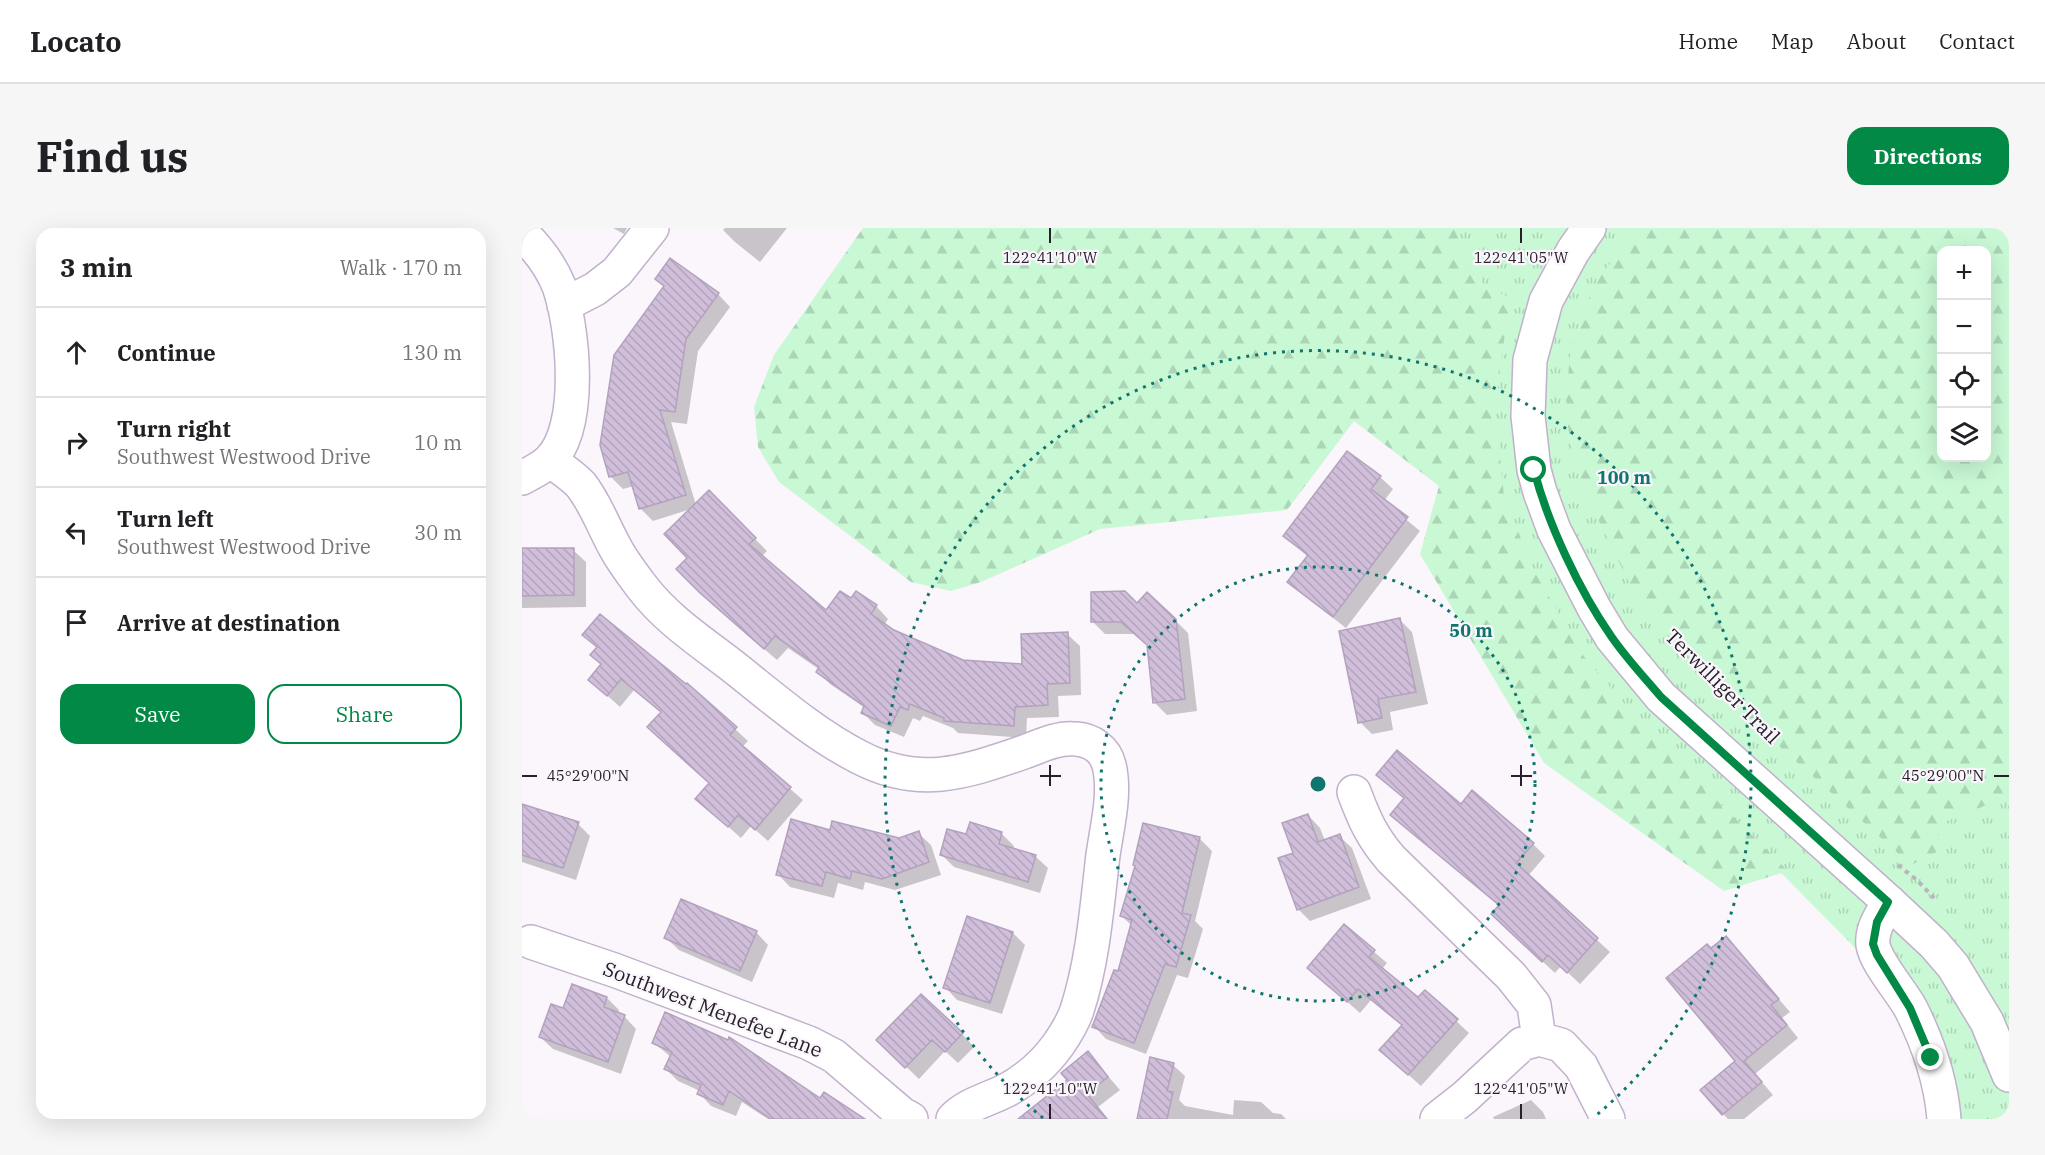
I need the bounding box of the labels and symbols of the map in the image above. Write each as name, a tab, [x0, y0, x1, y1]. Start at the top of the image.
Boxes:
text: 122°41'10"W	[1003, 248, 1098, 267]
text: 122°41'05"W	[1474, 248, 1569, 267]
route start	[1520, 456, 1546, 482]
text: 100 m	[1597, 466, 1652, 489]
text: 50 m	[1449, 619, 1493, 642]
street label: Terwilliger Trail	[1660, 623, 1786, 749]
text: 45°29'00"N	[547, 766, 629, 785]
text: 45°29'00"N	[1902, 766, 1984, 785]
centre of rings	[1308, 774, 1328, 794]
street label: Southwest Menefee Lane	[599, 955, 827, 1063]
route end	[1917, 1044, 1943, 1070]
text: 122°41'10"W	[1003, 1079, 1098, 1098]
text: 122°41'05"W	[1474, 1079, 1569, 1098]

